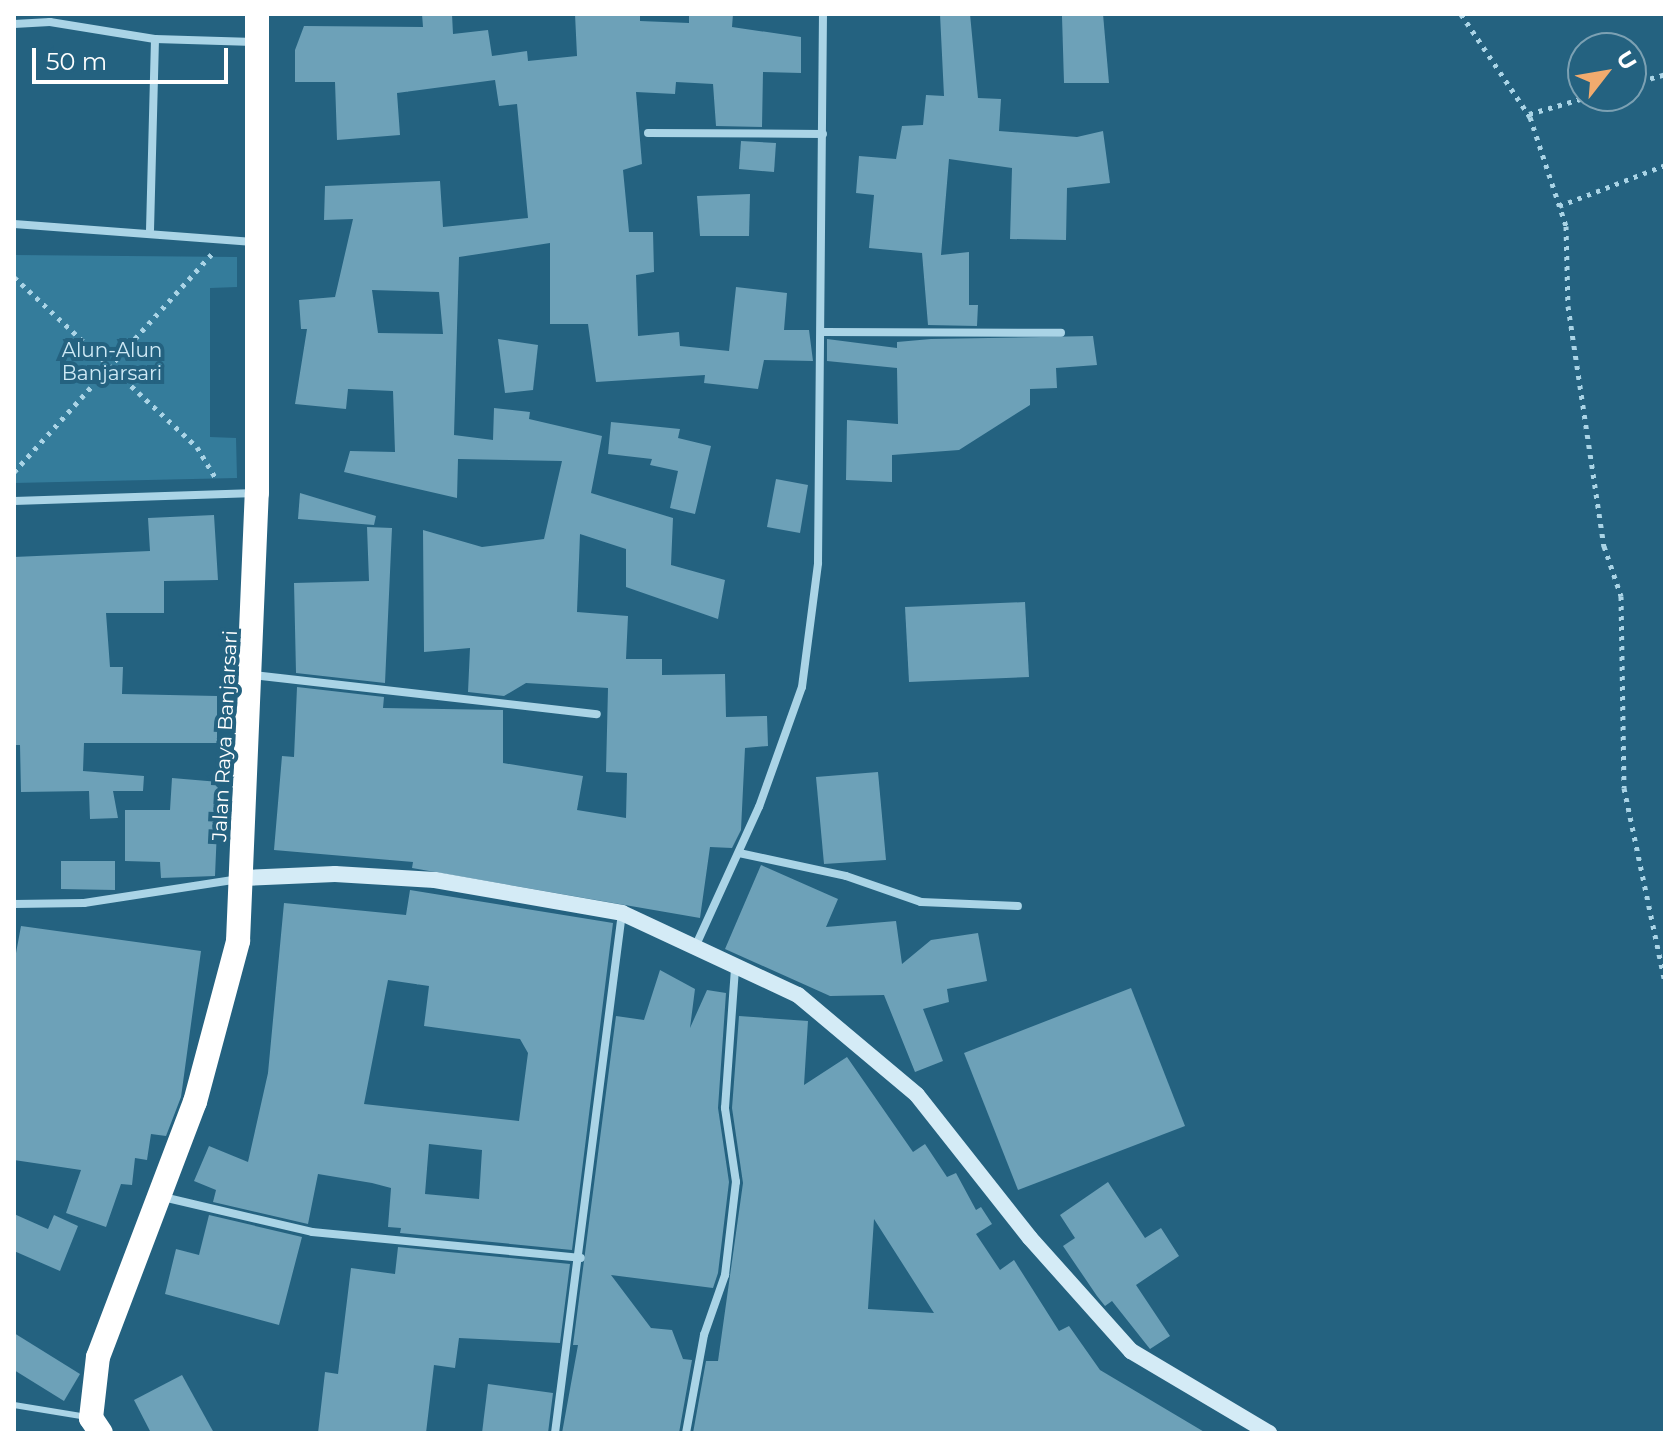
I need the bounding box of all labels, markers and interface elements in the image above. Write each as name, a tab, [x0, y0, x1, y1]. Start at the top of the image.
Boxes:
scale bar	[36, 32, 232, 82]
north arrow	[1567, 32, 1647, 112]
text: U	[1610, 46, 1642, 75]
text: 50 m	[46, 47, 107, 76]
park label: Alun-Alun Banjarsari	[62, 339, 162, 386]
street label: Jalan Raya Banjarsari	[207, 630, 243, 842]

